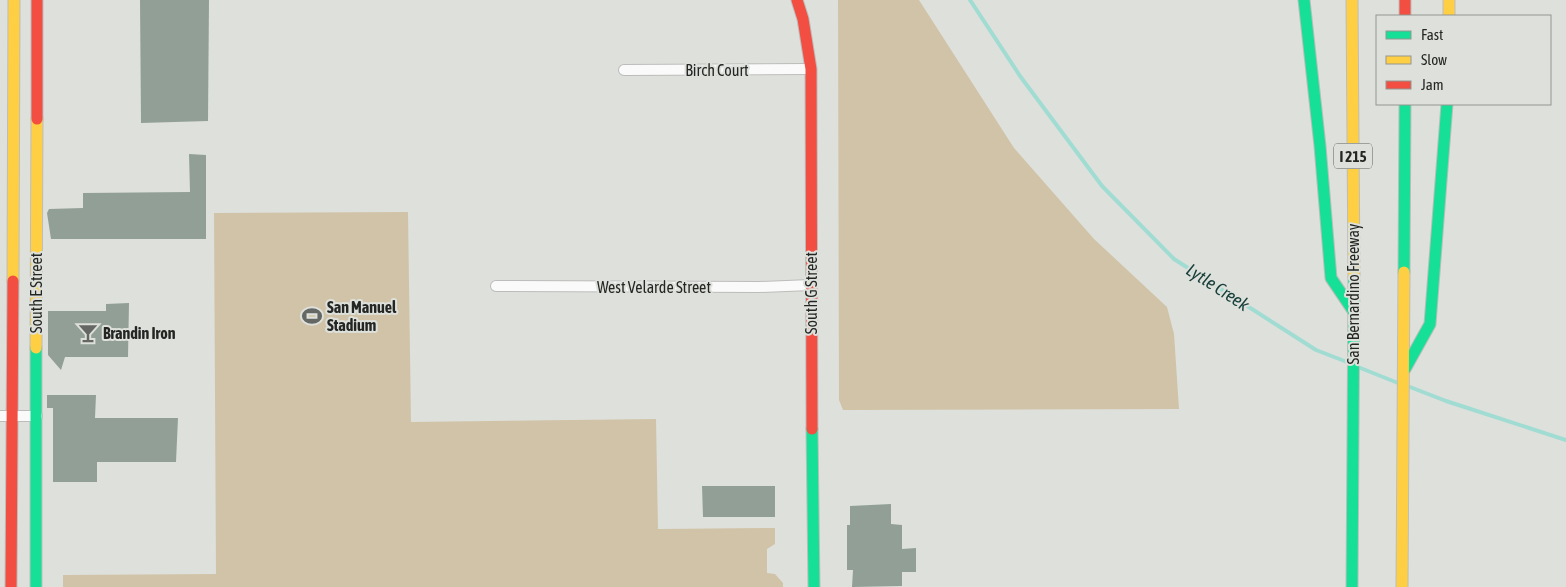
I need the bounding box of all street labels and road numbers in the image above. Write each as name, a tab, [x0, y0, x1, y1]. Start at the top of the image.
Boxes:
street label: Birch Court	[685, 61, 749, 79]
road number: I 215	[1334, 144, 1372, 168]
street label: San Bernardino Freeway	[1344, 223, 1363, 364]
street label: South G Street	[802, 251, 820, 334]
street label: South E Street	[27, 252, 45, 333]
street label: West Velarde Street	[597, 278, 711, 296]

